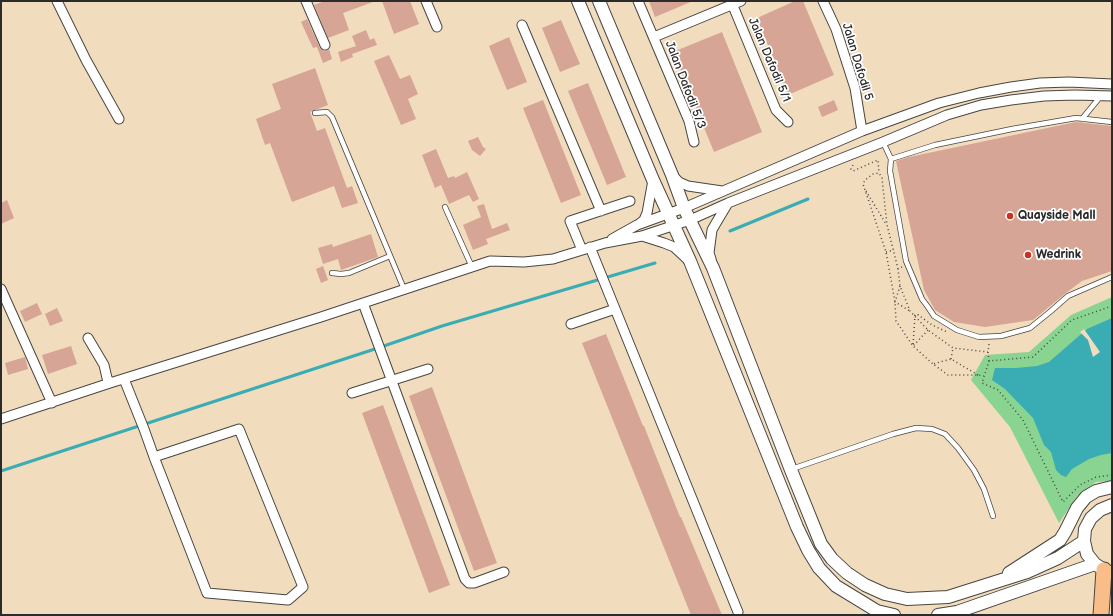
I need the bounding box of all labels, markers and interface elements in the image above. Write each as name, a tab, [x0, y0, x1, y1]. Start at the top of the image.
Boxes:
street label: Jalan Dafodil 5/1	[745, 16, 793, 104]
street label: Jalan Dafodil 5	[838, 22, 876, 102]
street label: Jalan Dafodil 5/3	[662, 39, 708, 131]
place label: Quayside Mall	[1018, 209, 1095, 223]
marker: Quayside Mall	[1005, 211, 1015, 221]
place label: Wedrink	[1036, 248, 1081, 262]
marker: Wedrink	[1023, 250, 1033, 260]

